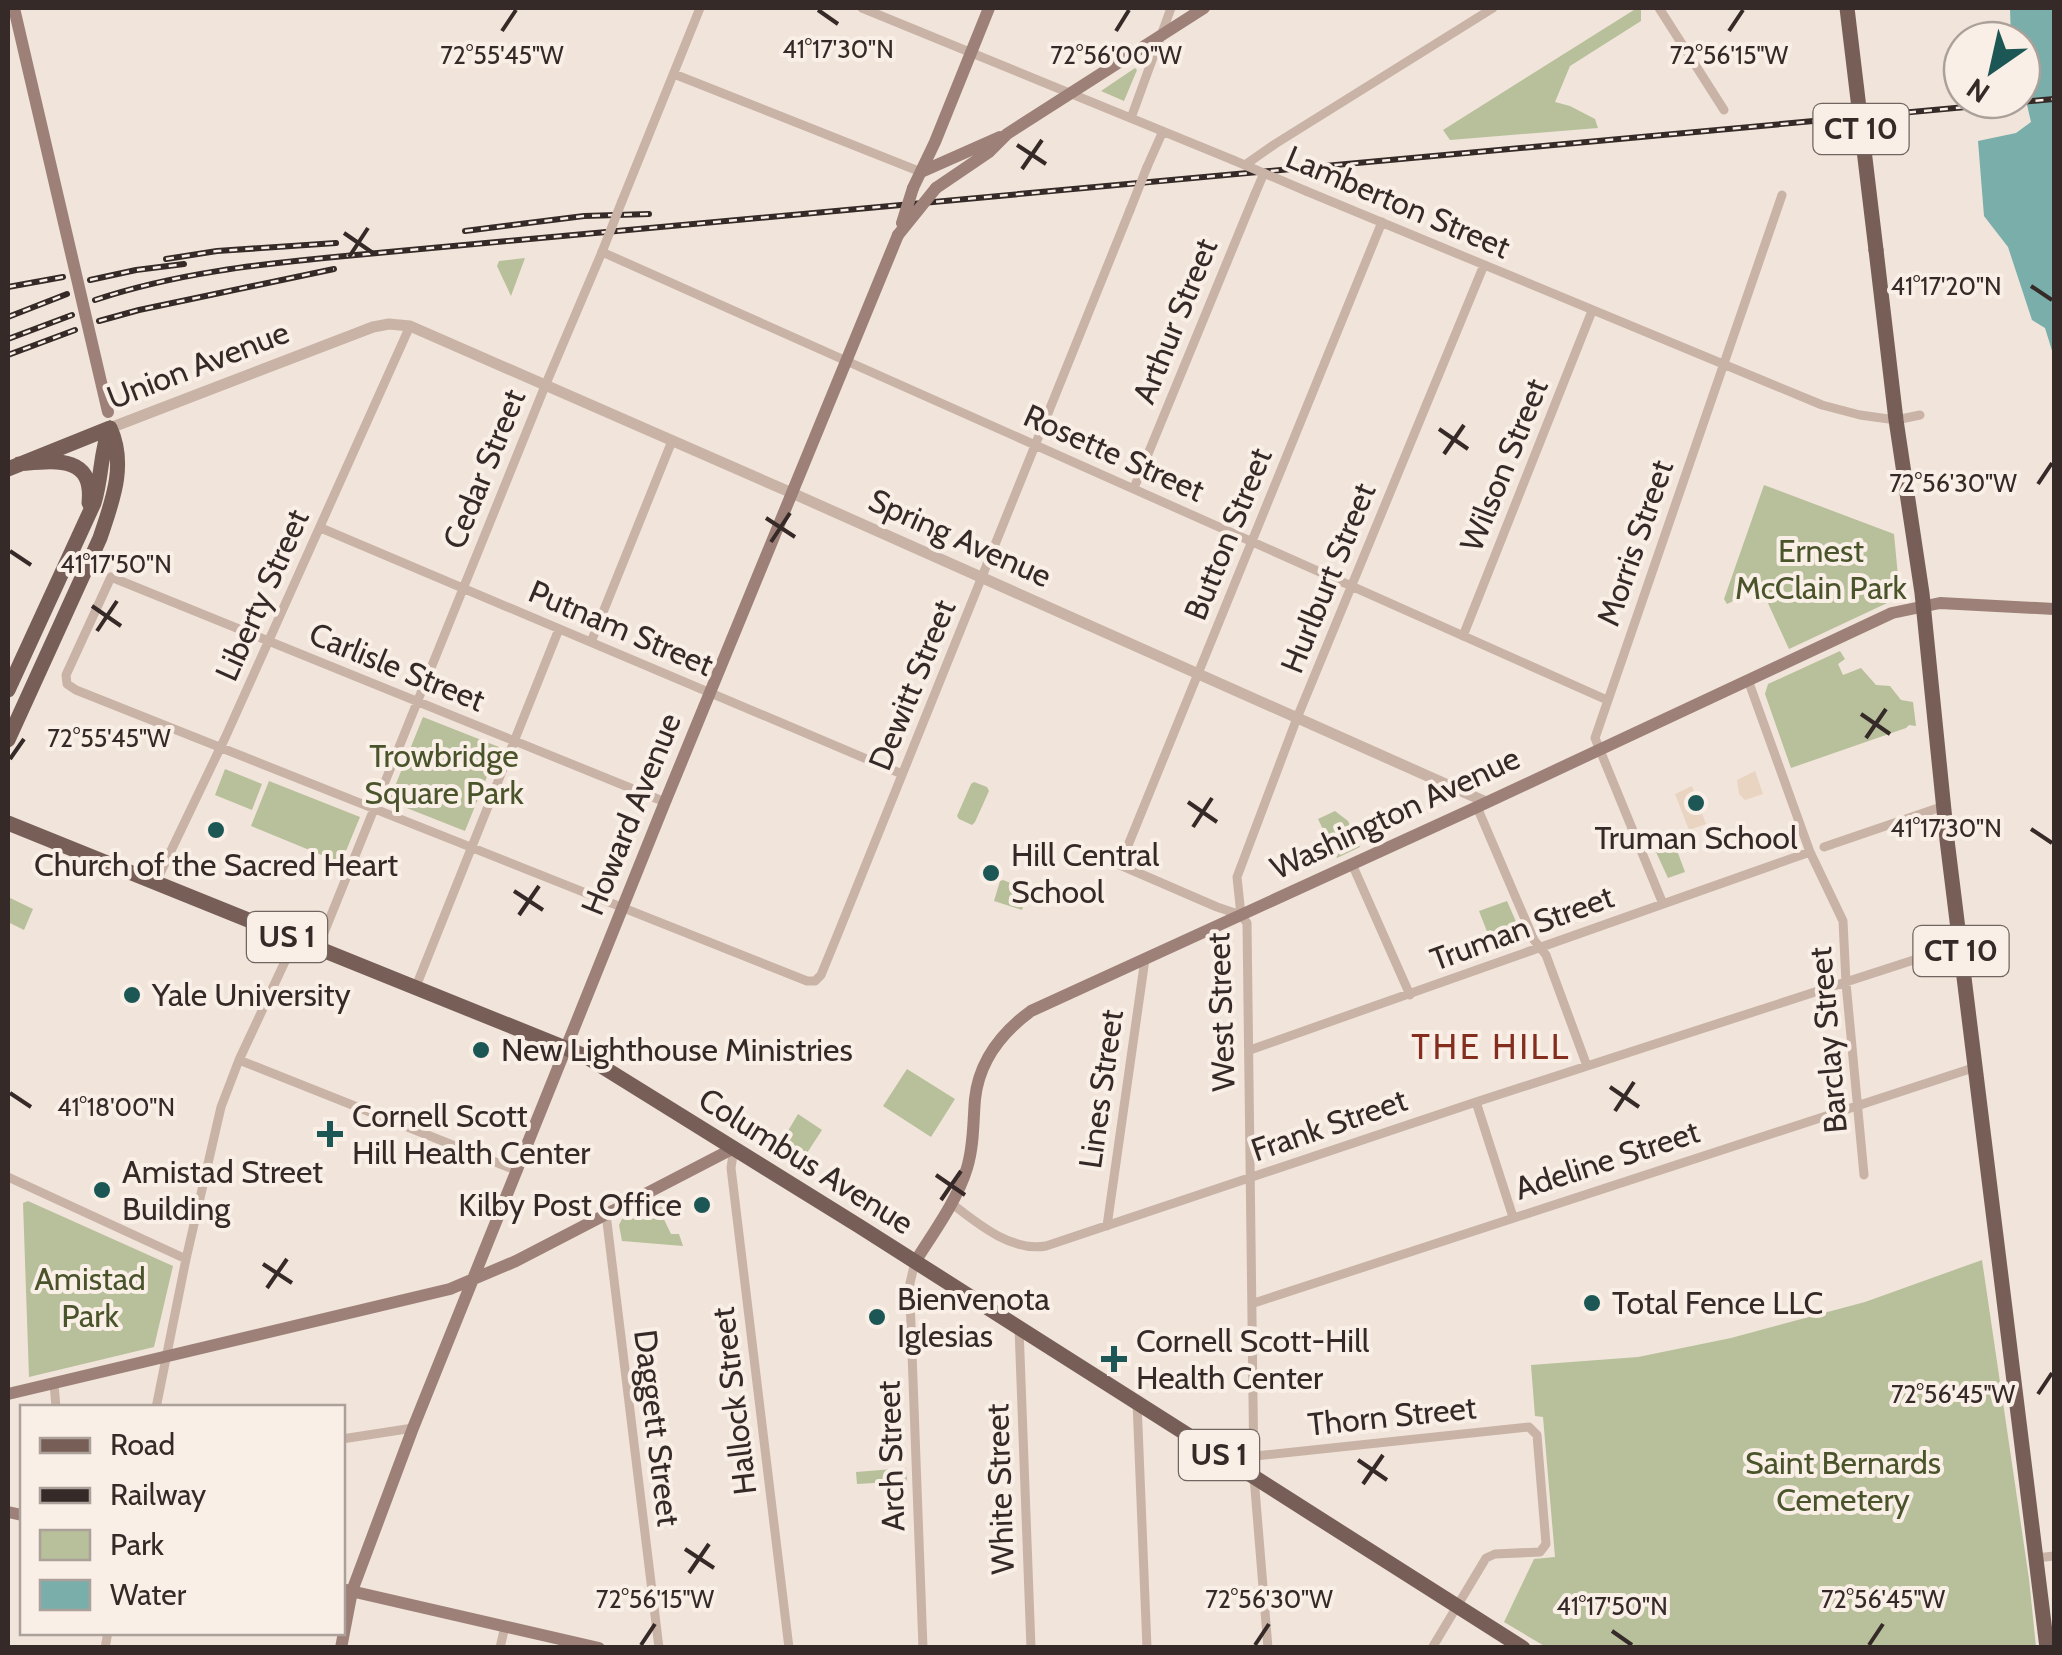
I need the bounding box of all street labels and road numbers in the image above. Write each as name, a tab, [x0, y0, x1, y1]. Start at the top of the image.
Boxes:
road number: CT 10	[1814, 104, 1908, 154]
street label: Lamberton Street	[1280, 137, 1516, 266]
street label: Arthur Street	[1124, 233, 1225, 409]
street label: Union Avenue	[101, 312, 294, 417]
street label: Wilson Street	[1451, 373, 1556, 557]
street label: Cedar Street	[434, 383, 533, 554]
street label: Rosette Street	[1018, 395, 1211, 510]
street label: Button Street	[1175, 442, 1280, 626]
street label: Morris Street	[1588, 455, 1681, 631]
street label: Hurlburt Street	[1272, 477, 1383, 679]
street label: Spring Avenue	[863, 480, 1058, 595]
street label: Liberty Street	[206, 503, 317, 687]
street label: Putnam Street	[523, 571, 719, 684]
street label: Dewitt Street	[860, 594, 963, 776]
street label: Carlisle Street	[304, 614, 491, 720]
street label: Howard Avenue	[572, 707, 689, 920]
street label: Washington Avenue	[1264, 738, 1526, 887]
street label: Truman Street	[1425, 876, 1619, 979]
road number: US 1	[247, 912, 327, 962]
road number: CT 10	[1914, 926, 2008, 976]
street label: West Street	[1198, 932, 1243, 1092]
street label: Barclay Street	[1800, 945, 1855, 1135]
street label: Lines Street	[1070, 1007, 1131, 1171]
street label: Columbus Avenue	[692, 1079, 921, 1242]
street label: Frank Street	[1246, 1080, 1412, 1169]
street label: Adeline Street	[1510, 1111, 1704, 1208]
street label: Hallock Street	[703, 1305, 764, 1497]
street label: Daggett Street	[626, 1327, 689, 1529]
street label: Arch Street	[868, 1380, 913, 1532]
street label: Thorn Street	[1306, 1387, 1478, 1444]
street label: White Street	[977, 1403, 1022, 1575]
road number: US 1	[1179, 1430, 1259, 1480]

